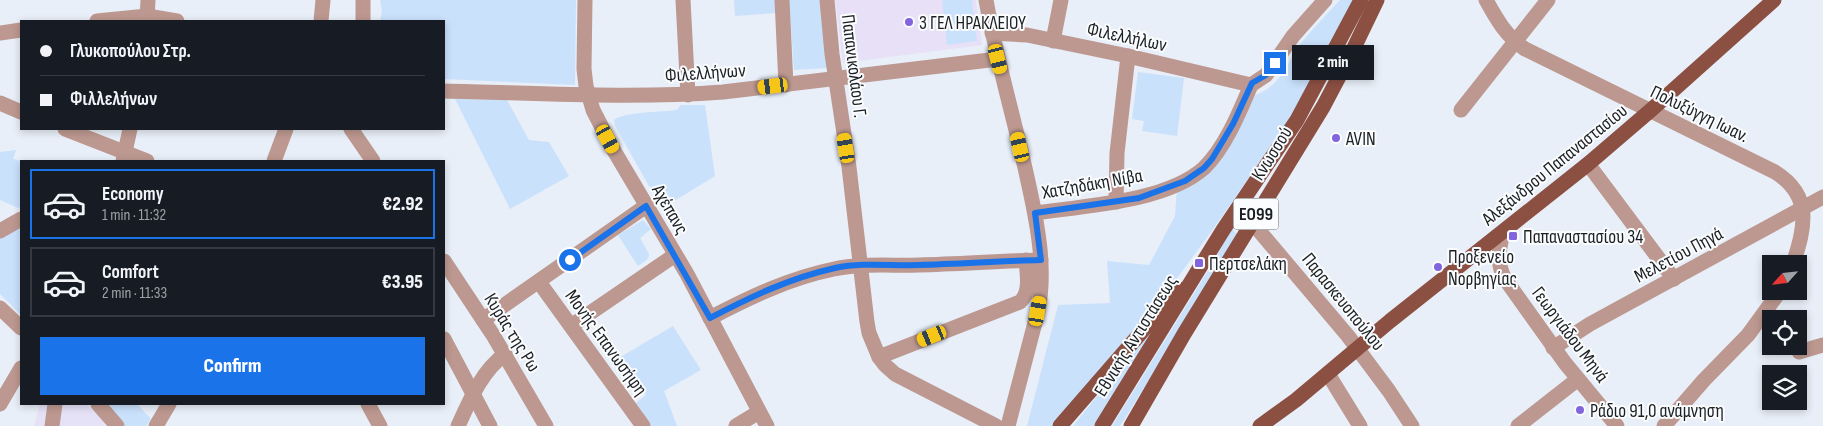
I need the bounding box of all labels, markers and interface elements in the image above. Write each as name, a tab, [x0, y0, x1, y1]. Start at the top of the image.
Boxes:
place label: 3 ΓΕΛ ΗΡΑΚΛΕΙΟΥ	[919, 12, 1026, 35]
street label: Παπανικολάου Γ.	[836, 13, 871, 119]
marker: 3 ΓΕΛ ΗΡΑΚΛΕΙΟΥ	[903, 16, 915, 28]
street label: Φιλελλήλων	[1085, 18, 1169, 57]
text: Γλυκοπούλου Στρ.	[70, 40, 191, 63]
car	[987, 43, 1008, 75]
callout: 2 min	[1292, 46, 1375, 80]
route end	[1264, 52, 1286, 74]
text: 2 min	[1317, 53, 1349, 72]
street label: Φιλελλήνων	[664, 59, 747, 88]
car	[757, 77, 788, 95]
street label: Πολυξύγγη Ιωαν.	[1646, 81, 1752, 148]
text: Φιλλελήνων	[70, 88, 157, 111]
street label: Αλεξάνδρου Παπαναστασίου	[1477, 99, 1632, 232]
car	[594, 122, 621, 156]
street label: Κνωσσού	[1247, 123, 1298, 185]
place label: AVIN	[1345, 128, 1376, 151]
car	[1009, 131, 1030, 163]
car	[836, 132, 855, 164]
marker: AVIN	[1330, 132, 1342, 144]
street label: Χατζηδάκη Νίβα	[1039, 164, 1144, 205]
street label: Αχέπανς	[646, 180, 693, 239]
icon: car	[42, 182, 87, 227]
text: Economy	[102, 183, 164, 206]
text: €2.92	[382, 193, 423, 216]
road number: ΕΟ99	[1234, 198, 1278, 230]
text: 1 min · 11:32	[102, 206, 166, 225]
street label: Μελετίου Πηγά	[1631, 222, 1727, 288]
place label: Παπαναστασίου 34	[1523, 226, 1643, 249]
marker: Παπαναστασίου 34	[1507, 230, 1519, 242]
place label: Προξενείο Νορβηγίας	[1448, 246, 1517, 291]
street label: Παρασκευοπούλου	[1296, 248, 1389, 355]
route start	[559, 249, 581, 271]
place label: Περτσελάκη	[1209, 253, 1287, 276]
north arrow	[1762, 255, 1808, 300]
map controls	[1762, 255, 1807, 410]
marker: Περτσελάκη	[1193, 257, 1205, 269]
icon: car	[42, 260, 87, 305]
text: Comfort	[102, 261, 159, 284]
marker: Προξενείο Νορβηγίας	[1432, 261, 1444, 273]
text: €3.95	[382, 271, 423, 294]
street label: Εθνικής Αντιστάσεως	[1090, 271, 1183, 401]
street label: Γεωργιάδου Μηνά	[1526, 283, 1613, 387]
text: 2 min · 11:33	[102, 284, 167, 303]
street label: Μονής Επανωσήφη	[560, 286, 652, 400]
street label: Κυράς της Ρω	[479, 289, 545, 376]
car	[1028, 295, 1047, 327]
button: locate	[1762, 310, 1807, 355]
car	[915, 323, 948, 349]
button: Confirm	[40, 337, 425, 395]
button: layers	[1762, 365, 1807, 410]
place label: Ράδιο 91,0 ανάμνηση	[1590, 400, 1724, 423]
marker: Ράδιο 91,0 ανάμνηση	[1574, 404, 1586, 416]

